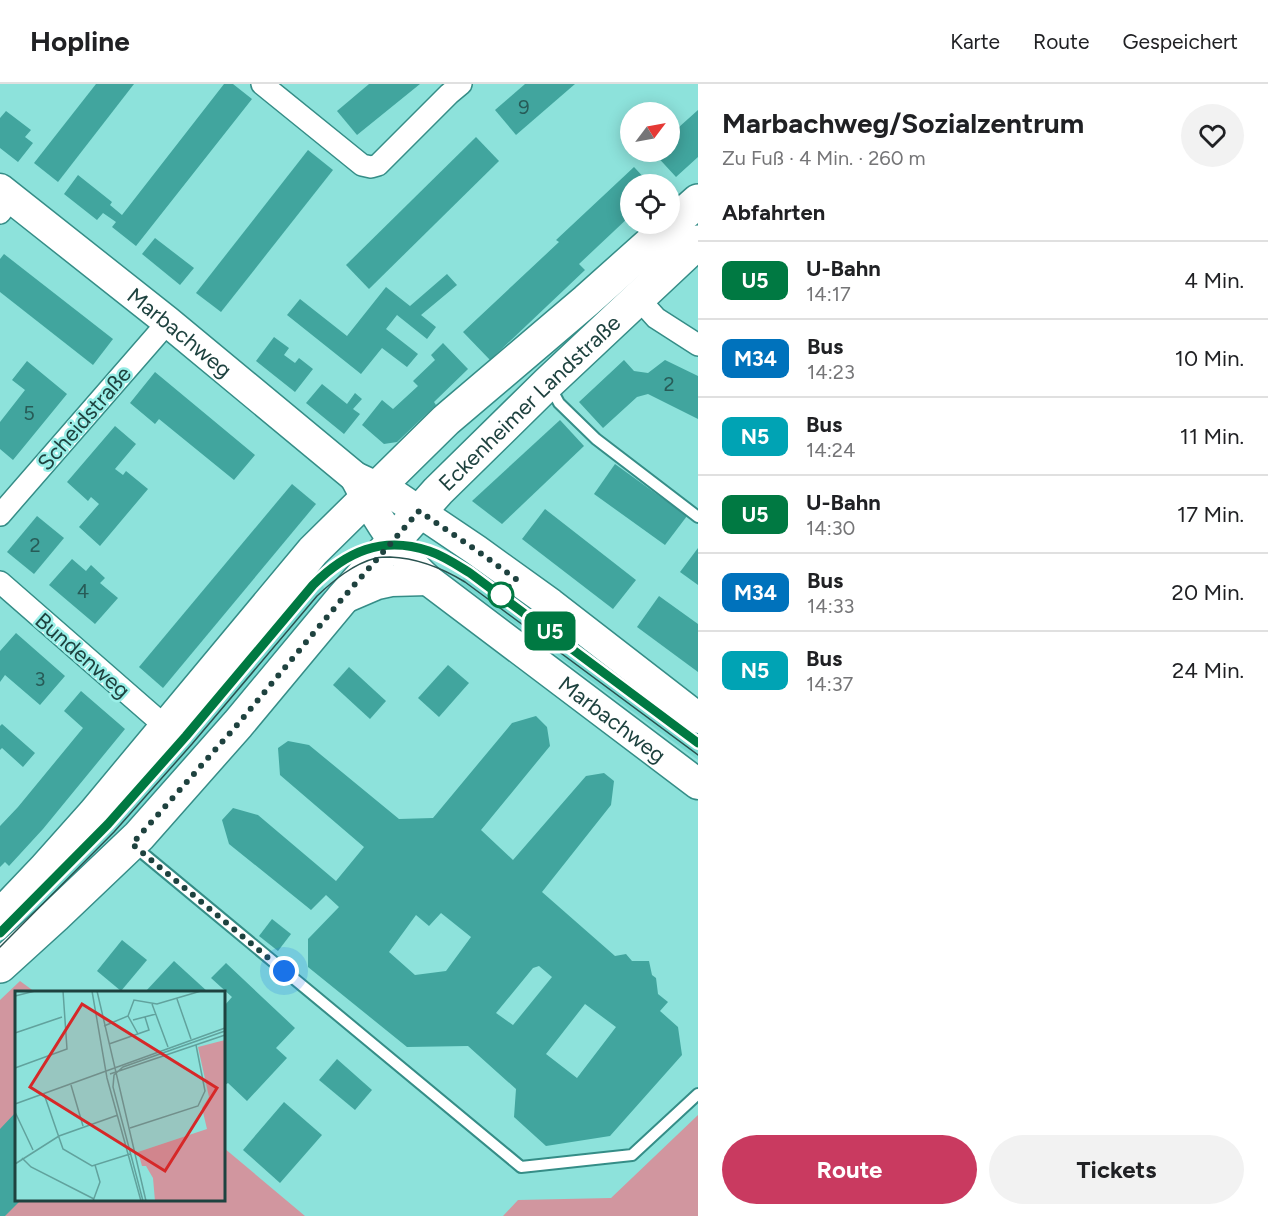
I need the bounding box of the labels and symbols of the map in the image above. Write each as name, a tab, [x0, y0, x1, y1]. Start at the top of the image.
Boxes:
house number: 9	[518, 95, 530, 119]
north arrow	[620, 102, 680, 162]
street label: Marbachweg	[122, 282, 237, 383]
street label: Eckenheimer Landstraße	[433, 309, 626, 497]
street label: Scheidstraße	[32, 361, 137, 476]
house number: 2	[663, 372, 675, 396]
house number: 5	[23, 401, 35, 425]
house number: 2	[29, 533, 41, 557]
house number: 4	[77, 579, 89, 603]
unlabelled marker	[488, 582, 514, 608]
street label: Bundenweg	[30, 607, 136, 704]
line badge: U5	[523, 612, 577, 650]
house number: 3	[35, 667, 45, 691]
street label: Marbachweg	[553, 671, 671, 769]
your location	[269, 956, 299, 986]
inset map	[15, 991, 225, 1201]

